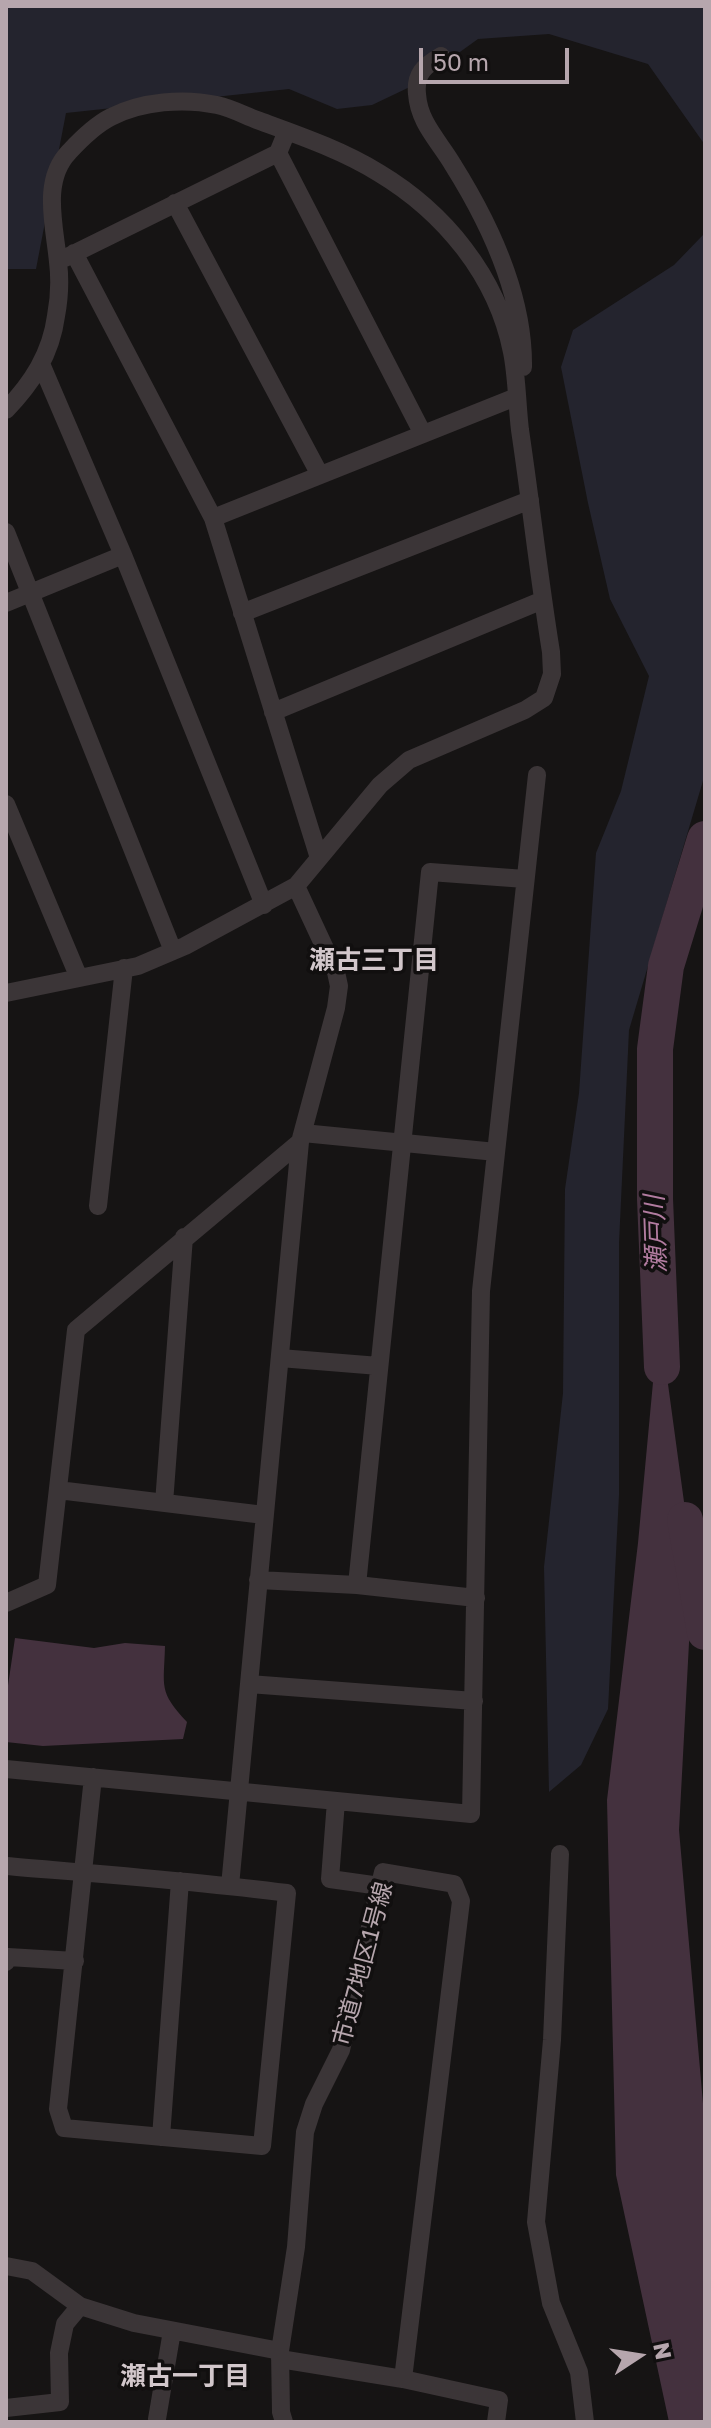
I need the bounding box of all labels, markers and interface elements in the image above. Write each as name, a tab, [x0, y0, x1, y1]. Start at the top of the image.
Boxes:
scale bar	[423, 32, 573, 82]
text: 50 m	[433, 47, 489, 76]
district label: 瀬古三丁目	[309, 945, 439, 977]
water label: 瀬戸川	[639, 1194, 673, 1274]
street label: 市道7地区1号線	[327, 1879, 399, 2049]
north arrow	[599, 2316, 679, 2396]
text: N	[648, 2340, 678, 2362]
district label: 瀬古一丁目	[120, 2361, 250, 2393]

